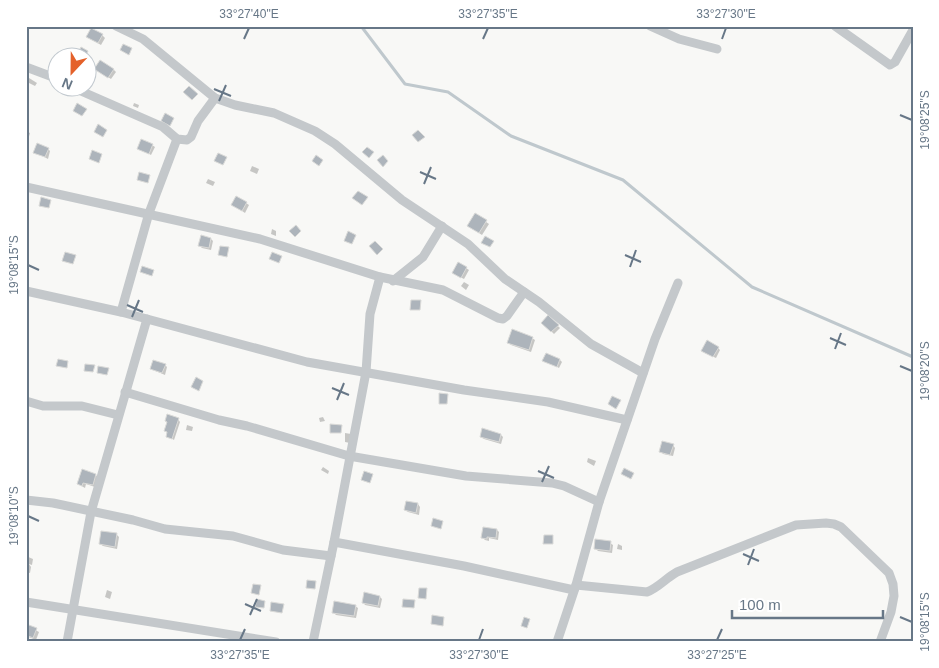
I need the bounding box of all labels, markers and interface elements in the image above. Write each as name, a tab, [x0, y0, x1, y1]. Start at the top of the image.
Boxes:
text: 33°27'40"E	[219, 7, 279, 21]
text: 33°27'35"E	[458, 7, 518, 21]
text: 33°27'30"E	[696, 7, 756, 21]
north arrow	[48, 48, 98, 98]
text: N	[59, 75, 75, 93]
text: 19°08'25"S	[918, 90, 932, 150]
text: 19°08'15"S	[7, 235, 21, 295]
text: 19°08'20"S	[918, 341, 932, 401]
text: 19°08'10"S	[7, 486, 21, 546]
scale bar	[732, 588, 883, 620]
text: 19°08'15"S	[918, 592, 932, 652]
text: 100 m	[739, 596, 781, 613]
text: 33°27'35"E	[210, 648, 270, 662]
text: 33°27'30"E	[449, 648, 509, 662]
text: 33°27'25"E	[687, 648, 747, 662]

